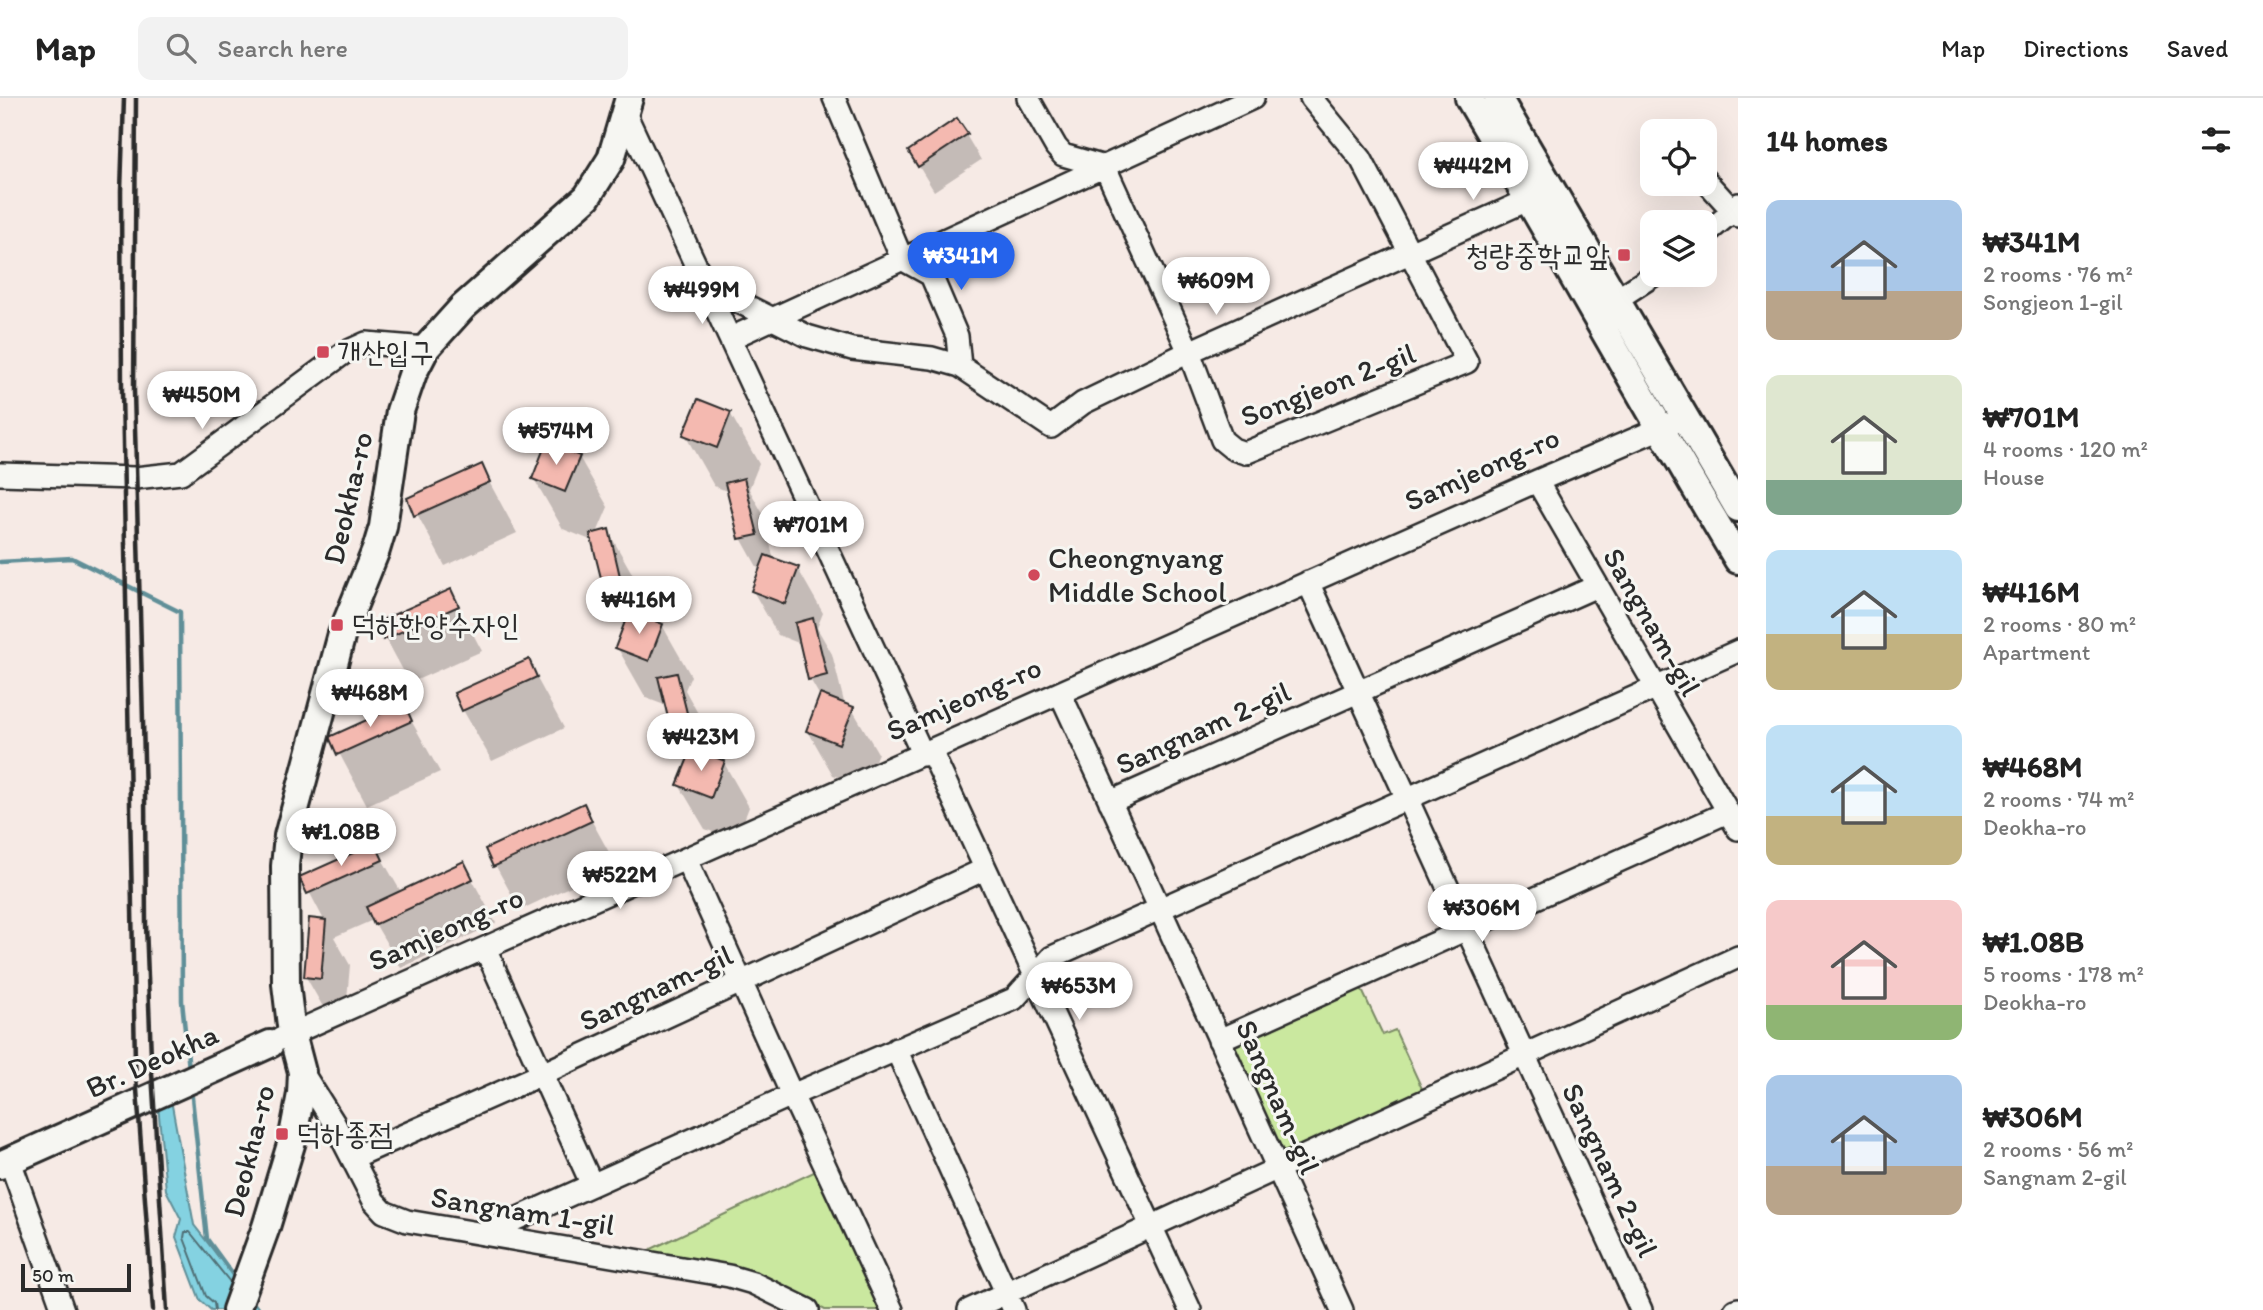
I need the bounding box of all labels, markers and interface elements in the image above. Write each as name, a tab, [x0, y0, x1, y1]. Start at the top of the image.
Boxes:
search box	[138, 17, 628, 80]
text: Map	[35, 29, 96, 68]
icon: search	[162, 29, 200, 67]
text: Search here	[218, 32, 348, 64]
text: Map	[1941, 34, 1985, 63]
text: Directions	[2023, 34, 2129, 63]
text: Saved	[2167, 34, 2228, 63]
map controls	[1640, 119, 1717, 287]
button: locate	[1640, 119, 1717, 196]
icon: filters	[2197, 121, 2235, 159]
text: 14 homes	[1766, 122, 1888, 159]
pin: ₩442M	[1424, 142, 1522, 202]
text: ₩442M	[1434, 151, 1512, 179]
button: layers	[1640, 210, 1717, 287]
text: ₩341M	[1983, 223, 2081, 260]
icon: home	[1822, 228, 1906, 312]
pin: ₩341M	[912, 232, 1010, 292]
place label: 청량중학교앞	[1465, 236, 1610, 273]
text: ₩341M	[924, 241, 998, 269]
marker: 청량중학교앞	[1616, 247, 1632, 263]
pin: ₩609M	[1167, 258, 1265, 317]
text: 2 rooms · 76 m²	[1983, 260, 2133, 288]
pin: ₩499M	[653, 266, 751, 326]
text: ₩609M	[1178, 266, 1254, 294]
text: ₩499M	[664, 275, 740, 303]
text: Songjeon 1-gil	[1983, 288, 2123, 316]
place label: 개산입구	[337, 333, 434, 370]
street label: Songjeon 2-gil	[1235, 334, 1421, 435]
marker: 개산입구	[315, 344, 331, 360]
pin: ₩450M	[153, 372, 251, 431]
text: ₩450M	[163, 380, 241, 408]
text: ₩701M	[1983, 398, 2080, 435]
icon: home	[1822, 403, 1906, 487]
pin: ₩574M	[507, 408, 605, 467]
text: ₩574M	[518, 416, 594, 444]
street label: Samjeong-ro	[1399, 418, 1565, 519]
street label: Deokha-ro	[314, 428, 381, 568]
text: 4 rooms · 120 m²	[1983, 435, 2148, 463]
text: House	[1983, 463, 2045, 491]
pin: ₩701M	[762, 502, 860, 561]
text: ₩701M	[774, 510, 848, 538]
place label: Cheongnyang Middle School	[1048, 539, 1227, 610]
street label: Sangnam-gil	[1595, 541, 1710, 703]
marker: Cheongnyang Middle School	[1026, 567, 1042, 583]
text: ₩416M	[1983, 573, 2080, 610]
pin: ₩416M	[590, 576, 688, 636]
icon: home	[1822, 578, 1906, 662]
text: ₩416M	[602, 585, 676, 613]
place label: 덕하한양수자인	[351, 606, 520, 643]
text: 2 rooms · 80 m²	[1983, 610, 2136, 638]
marker: 덕하한양수자인	[329, 617, 345, 633]
text: Apartment	[1983, 638, 2090, 666]
street label: Samjeong-ro	[881, 648, 1047, 749]
pin: ₩468M	[321, 670, 419, 729]
street label: Sangnam 2-gil	[1110, 672, 1296, 783]
text: ₩468M	[332, 678, 408, 706]
pin: ₩423M	[652, 714, 750, 773]
text: ₩423M	[663, 722, 739, 750]
text: ₩468M	[1983, 748, 2083, 785]
icon: home	[1822, 753, 1906, 837]
text: 2 rooms · 74 m²	[1983, 785, 2135, 813]
pin: ₩1.08B	[284, 808, 398, 868]
text: Deokha-ro	[1983, 813, 2087, 841]
text: ₩1.08B	[302, 817, 380, 845]
pin: ₩522M	[571, 852, 669, 911]
text: ₩522M	[583, 860, 657, 888]
street label: Samjeong-ro	[363, 878, 529, 979]
pin: ₩306M	[1433, 884, 1531, 944]
text: ₩306M	[1444, 893, 1520, 921]
text: ₩1.08B	[1983, 923, 2084, 960]
icon: home	[1822, 928, 1906, 1012]
street label: Sangnam-gil	[573, 936, 739, 1039]
text: 5 rooms · 178 m²	[1983, 960, 2144, 988]
pin: ₩653M	[1030, 962, 1128, 1022]
text: ₩653M	[1042, 971, 1116, 999]
text: Deokha-ro	[1983, 988, 2087, 1016]
street label: Sangnam-gil	[1228, 1014, 1329, 1180]
street label: Br. Deokha	[80, 1015, 224, 1106]
street label: Sangnam 2-gil	[1554, 1077, 1667, 1263]
street label: Deokha-ro	[214, 1081, 283, 1221]
text: ₩306M	[1983, 1098, 2083, 1135]
icon: home	[1822, 1103, 1906, 1187]
place label: 덕하종점	[296, 1115, 393, 1152]
marker: 덕하종점	[274, 1126, 290, 1142]
text: 2 rooms · 56 m²	[1983, 1135, 2134, 1163]
text: Sangnam 2-gil	[1983, 1163, 2127, 1191]
street label: Sangnam 1-gil	[428, 1178, 618, 1243]
scale bar	[21, 1261, 131, 1293]
text: 50 m	[32, 1264, 74, 1287]

